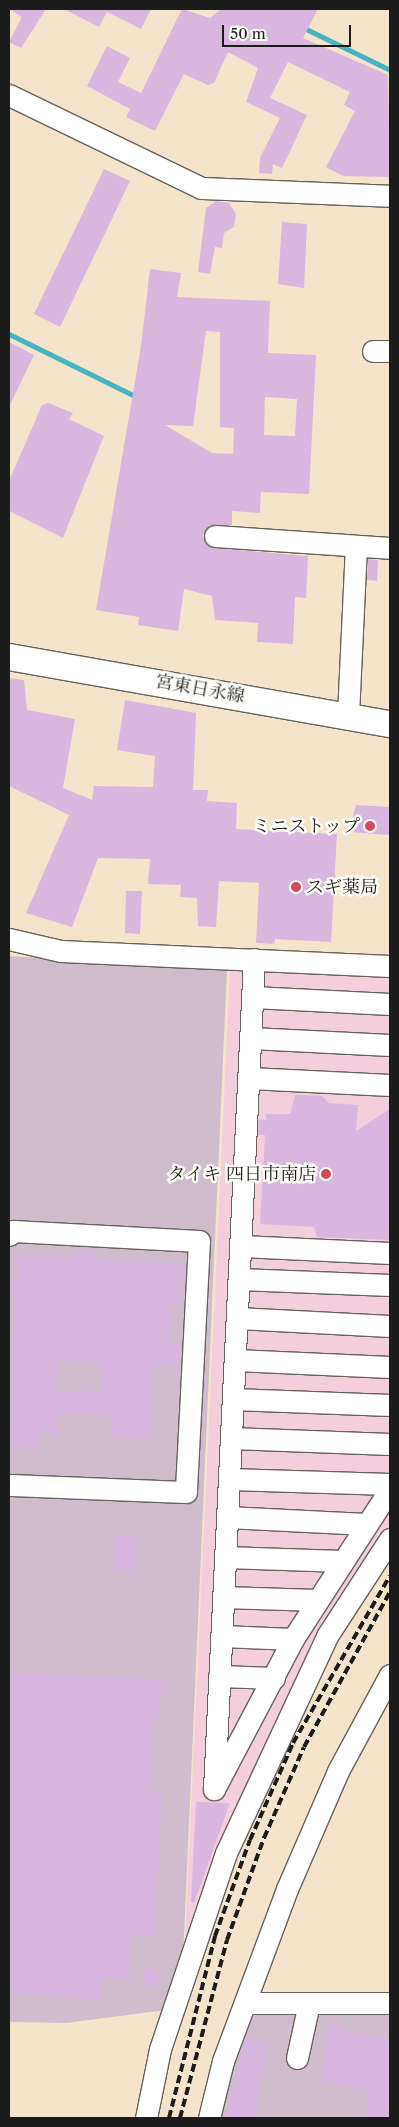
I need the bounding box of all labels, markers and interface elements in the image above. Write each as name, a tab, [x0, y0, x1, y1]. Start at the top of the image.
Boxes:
scale bar	[224, 15, 353, 47]
text: 50 m	[230, 24, 266, 43]
street label: 宮東日永線	[154, 671, 246, 707]
place label: ミニストップ	[252, 815, 360, 837]
marker: ミニストップ	[364, 820, 376, 832]
place label: スギ薬局	[306, 876, 378, 898]
marker: スギ薬局	[290, 881, 302, 893]
place label: タイキ 四日市南店	[167, 1163, 316, 1185]
marker: タイキ 四日市南店	[320, 1168, 332, 1180]

